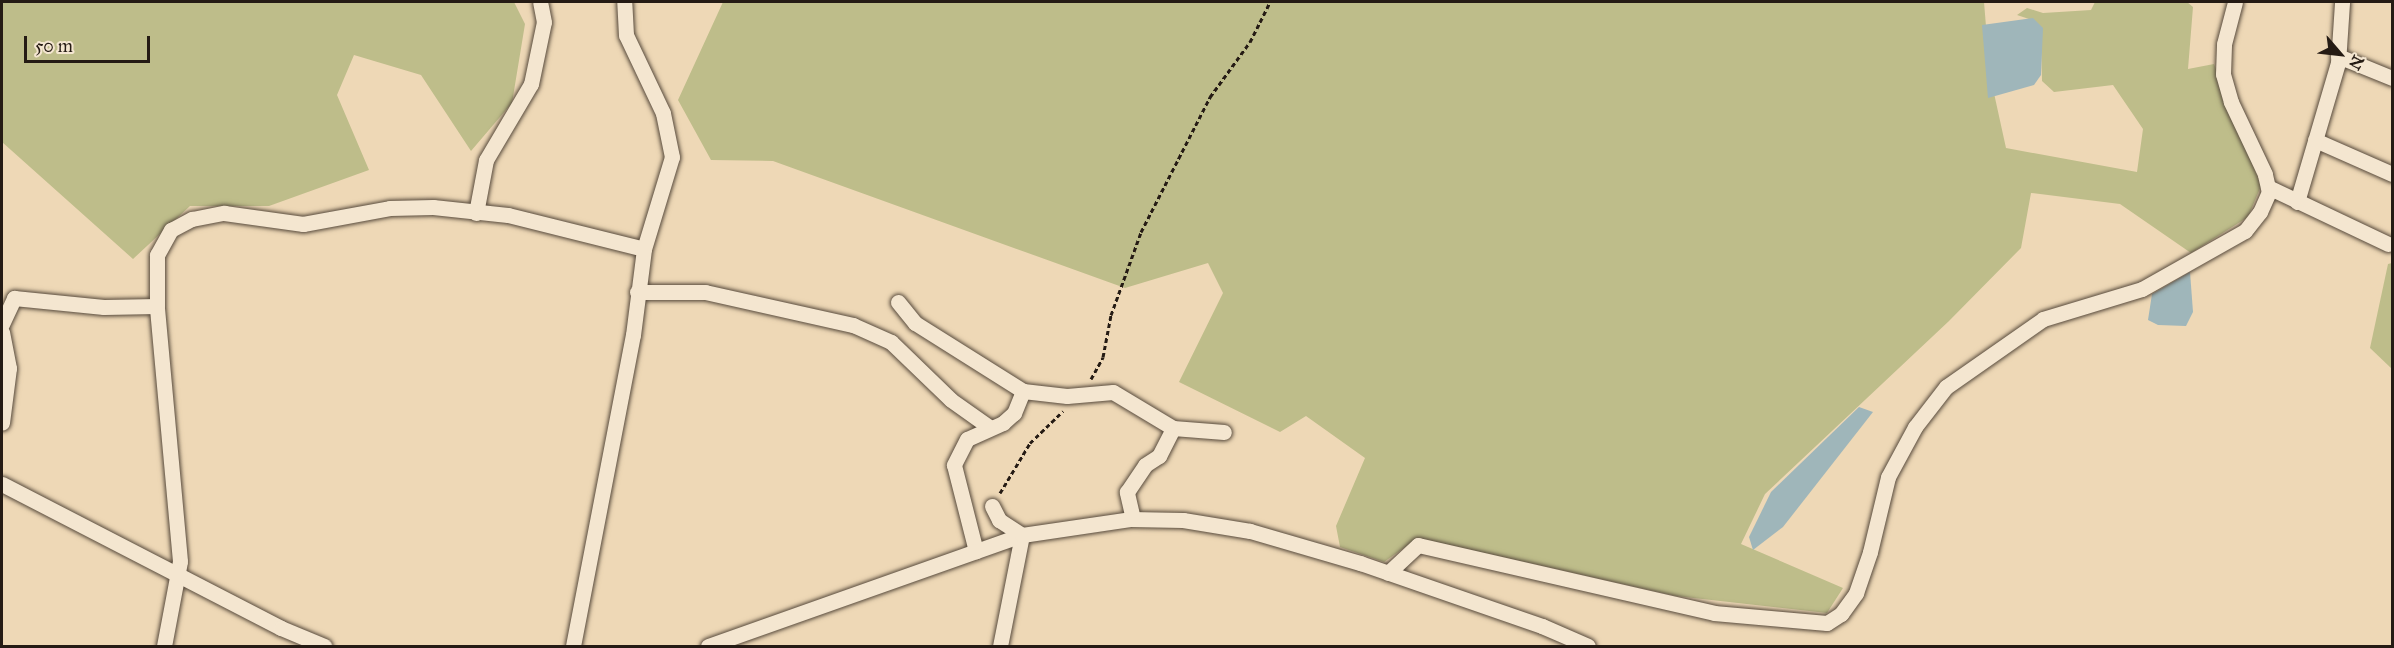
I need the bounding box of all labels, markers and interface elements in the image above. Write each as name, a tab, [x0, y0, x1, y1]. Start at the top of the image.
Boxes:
scale bar	[27, 24, 153, 62]
north arrow	[2310, 24, 2370, 84]
text: 50 m	[35, 35, 73, 57]
text: N	[2345, 52, 2368, 73]

